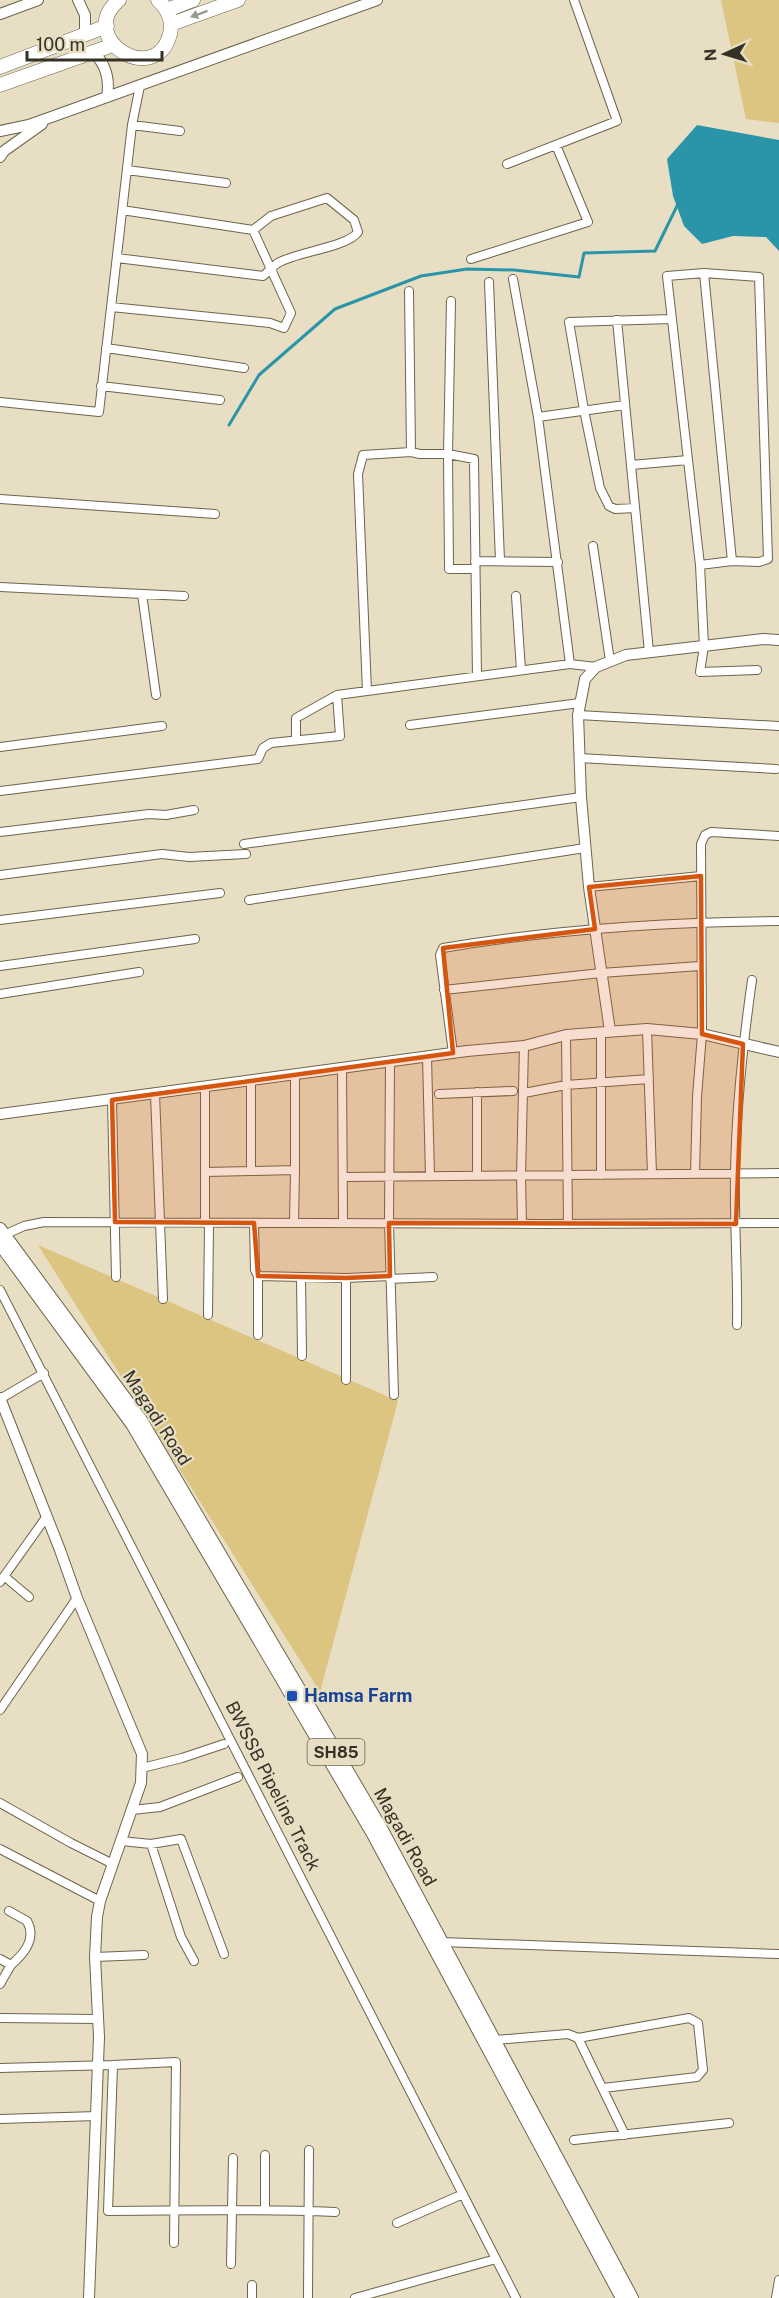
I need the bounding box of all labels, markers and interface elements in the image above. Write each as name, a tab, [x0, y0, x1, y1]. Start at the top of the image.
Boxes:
one-way arrow	[190, 9, 208, 19]
scale bar	[27, 24, 162, 62]
north arrow	[695, 24, 755, 84]
text: 100 m	[36, 34, 85, 55]
text: N	[701, 48, 720, 62]
street label: Magadi Road	[119, 1366, 196, 1469]
place label: Hamsa Farm	[304, 1685, 412, 1706]
marker: Hamsa Farm	[285, 1689, 299, 1703]
street label: BWSSB Pipeline Track	[222, 1697, 325, 1874]
road number: SH85	[308, 1739, 364, 1765]
street label: Magadi Road	[370, 1784, 441, 1890]

